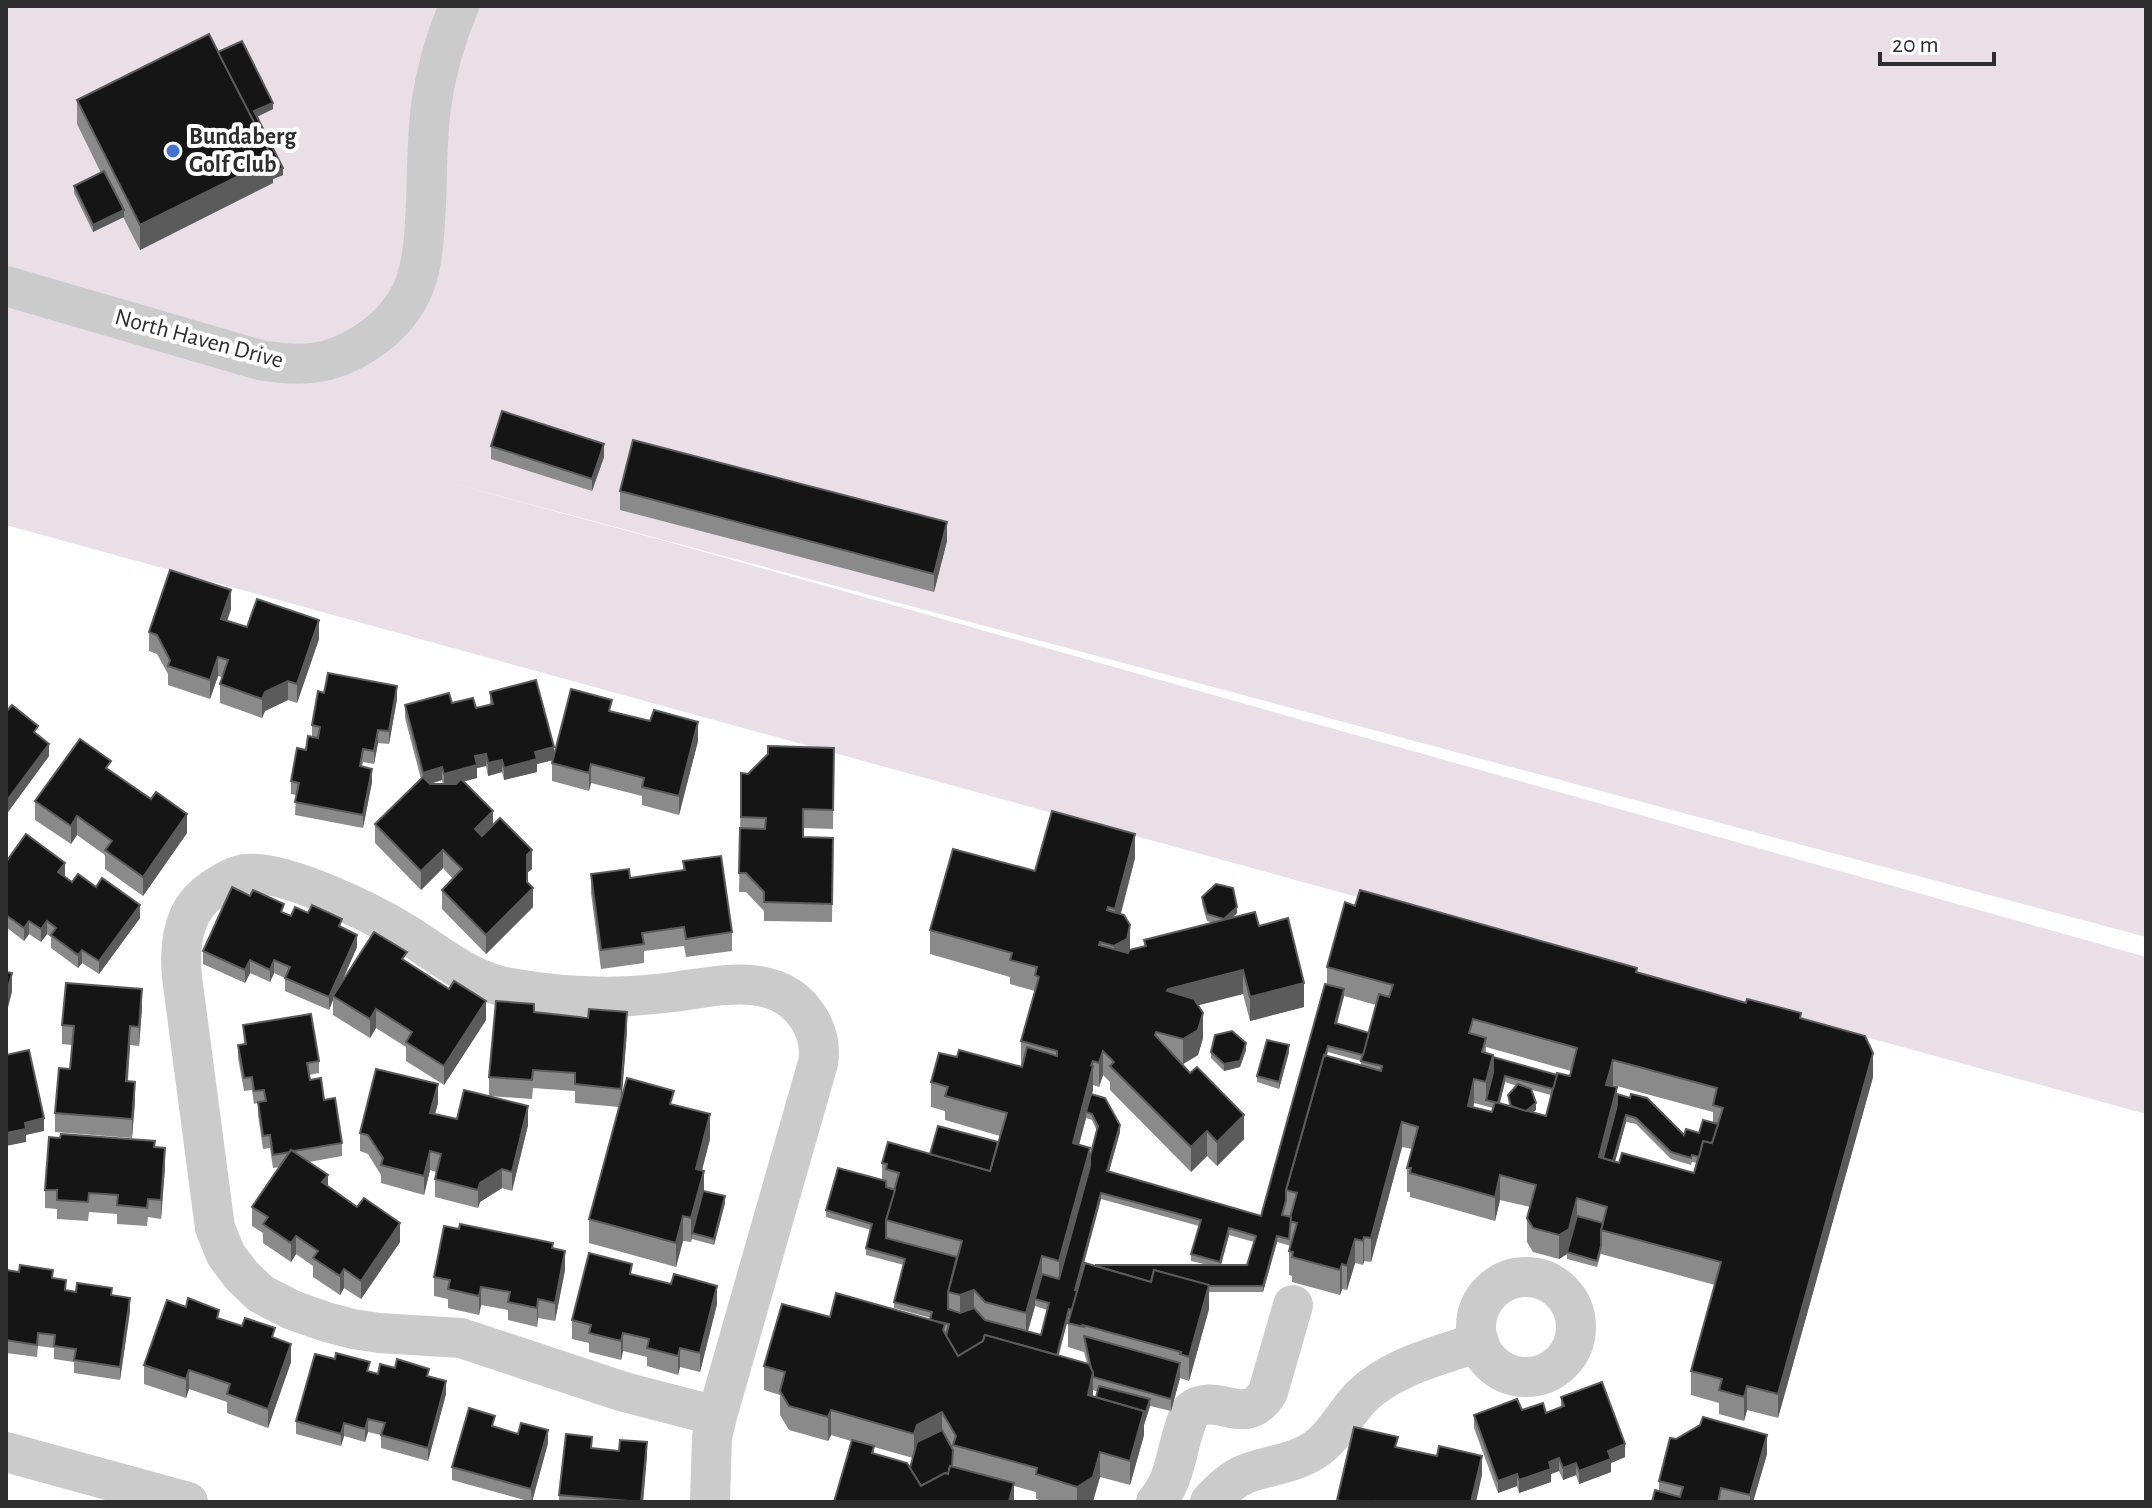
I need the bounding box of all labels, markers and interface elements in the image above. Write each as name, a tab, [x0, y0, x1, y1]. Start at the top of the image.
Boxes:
scale bar	[1880, 16, 1994, 66]
text: 20 m	[1892, 33, 1939, 57]
place label: Bundaberg Golf Club	[189, 125, 297, 177]
marker: Bundaberg Golf Club	[164, 142, 182, 160]
street label: North Haven Drive	[112, 305, 286, 373]

